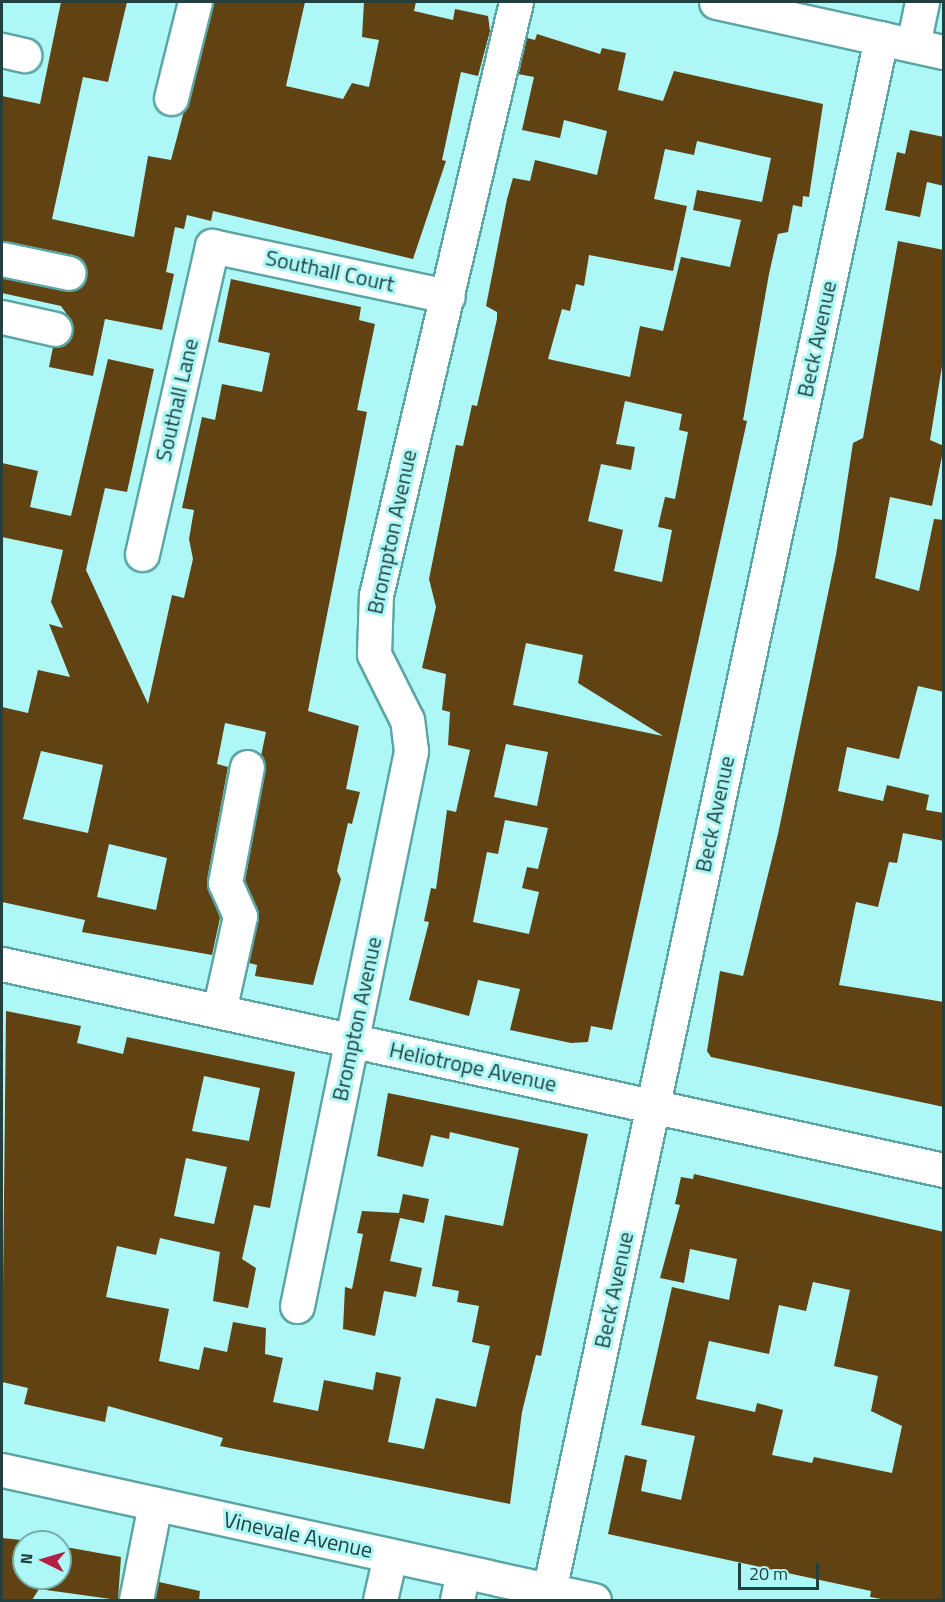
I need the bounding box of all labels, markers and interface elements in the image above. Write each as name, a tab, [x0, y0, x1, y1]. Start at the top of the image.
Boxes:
street label: Southall Court	[263, 244, 397, 298]
street label: Beck Avenue	[792, 278, 842, 400]
street label: Southall Lane	[150, 336, 204, 464]
street label: Brompton Avenue	[362, 447, 422, 617]
street label: Beck Avenue	[690, 753, 740, 875]
street label: Brompton Avenue	[327, 934, 387, 1104]
street label: Heliotrope Avenue	[387, 1036, 559, 1098]
street label: Beck Avenue	[589, 1229, 639, 1351]
street label: Vinevale Avenue	[221, 1506, 375, 1564]
north arrow	[12, 1530, 72, 1590]
scale bar	[741, 1551, 822, 1589]
text: N	[14, 1552, 38, 1565]
text: 20 m	[749, 1560, 788, 1587]

